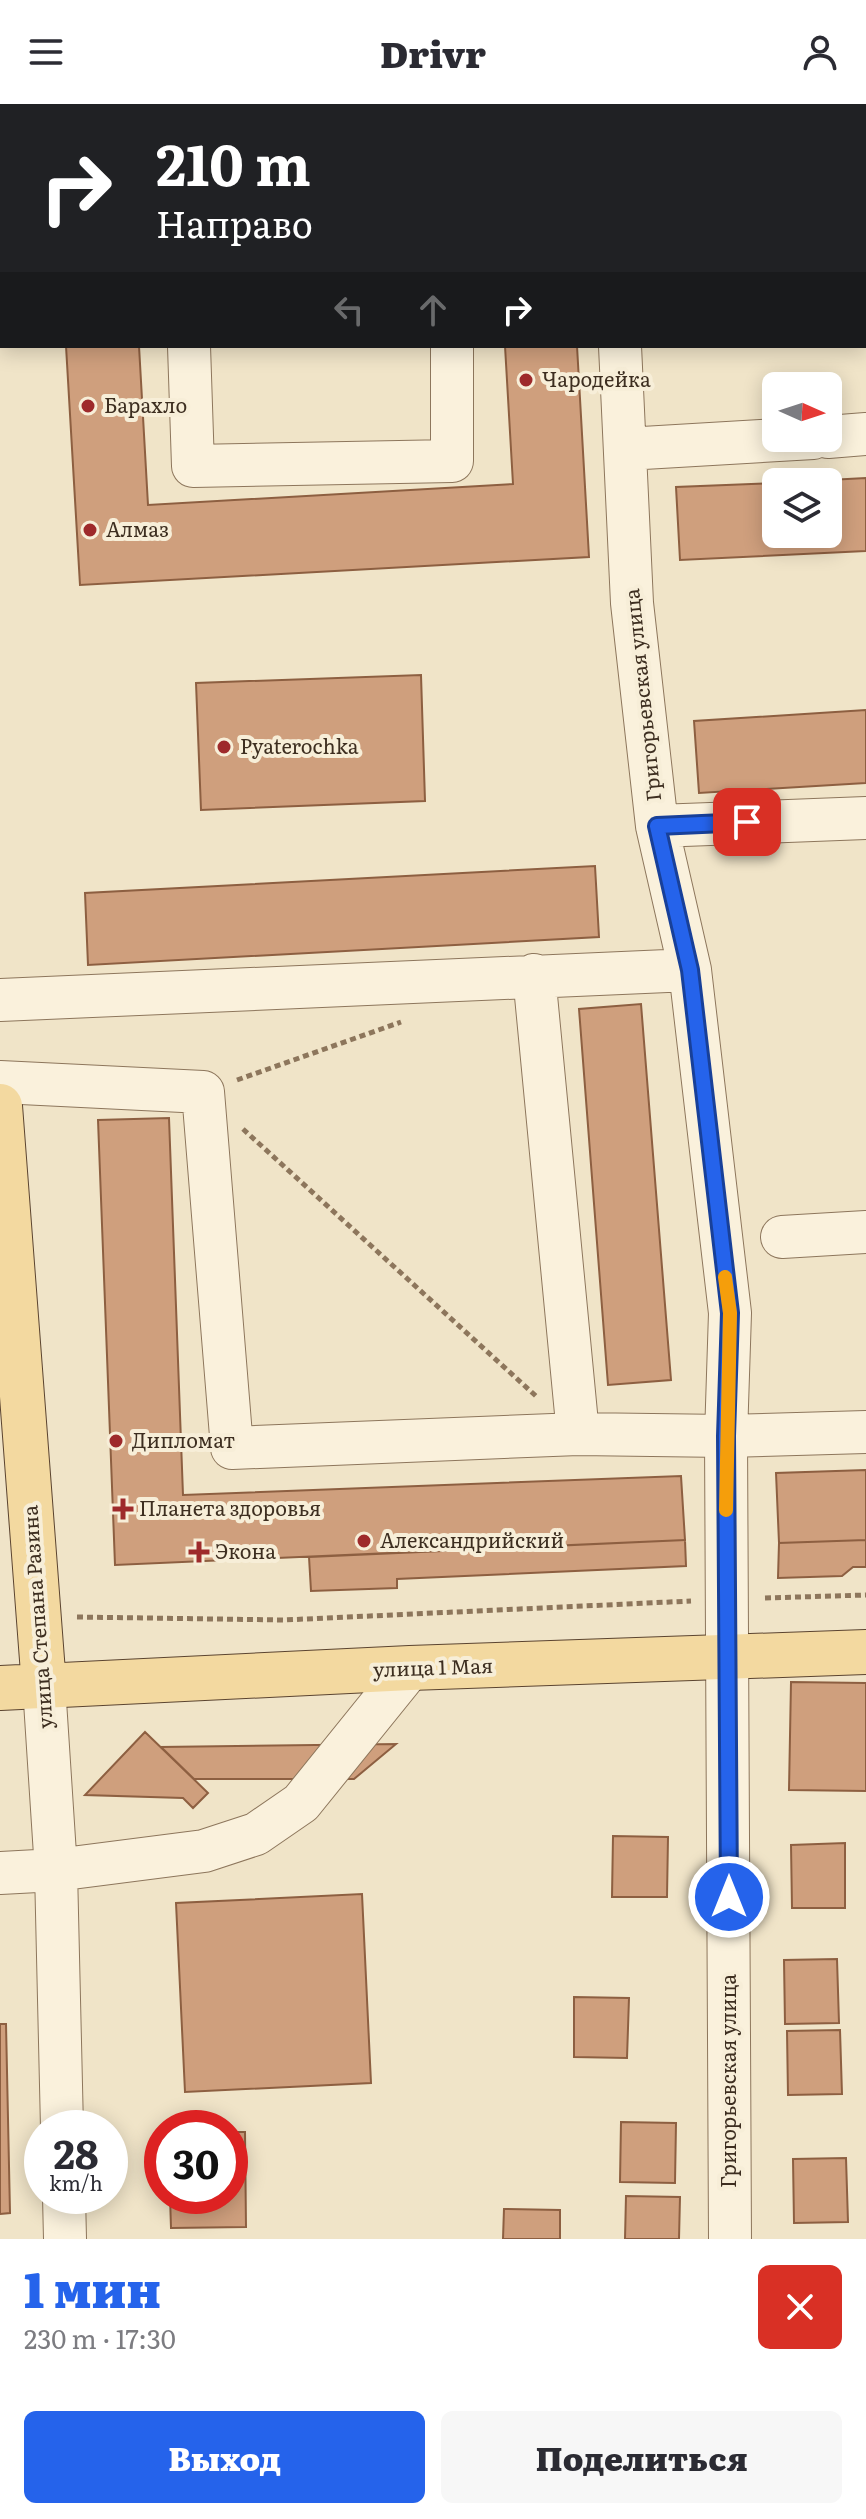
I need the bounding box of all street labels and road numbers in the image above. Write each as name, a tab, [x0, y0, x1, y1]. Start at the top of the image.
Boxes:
street label: Григорьевская улица	[615, 587, 667, 803]
street label: улица Степана Разина	[13, 1504, 59, 1730]
street label: улица 1 Мая	[372, 1649, 494, 1683]
street label: Григорьевская улица	[712, 1974, 742, 2188]

